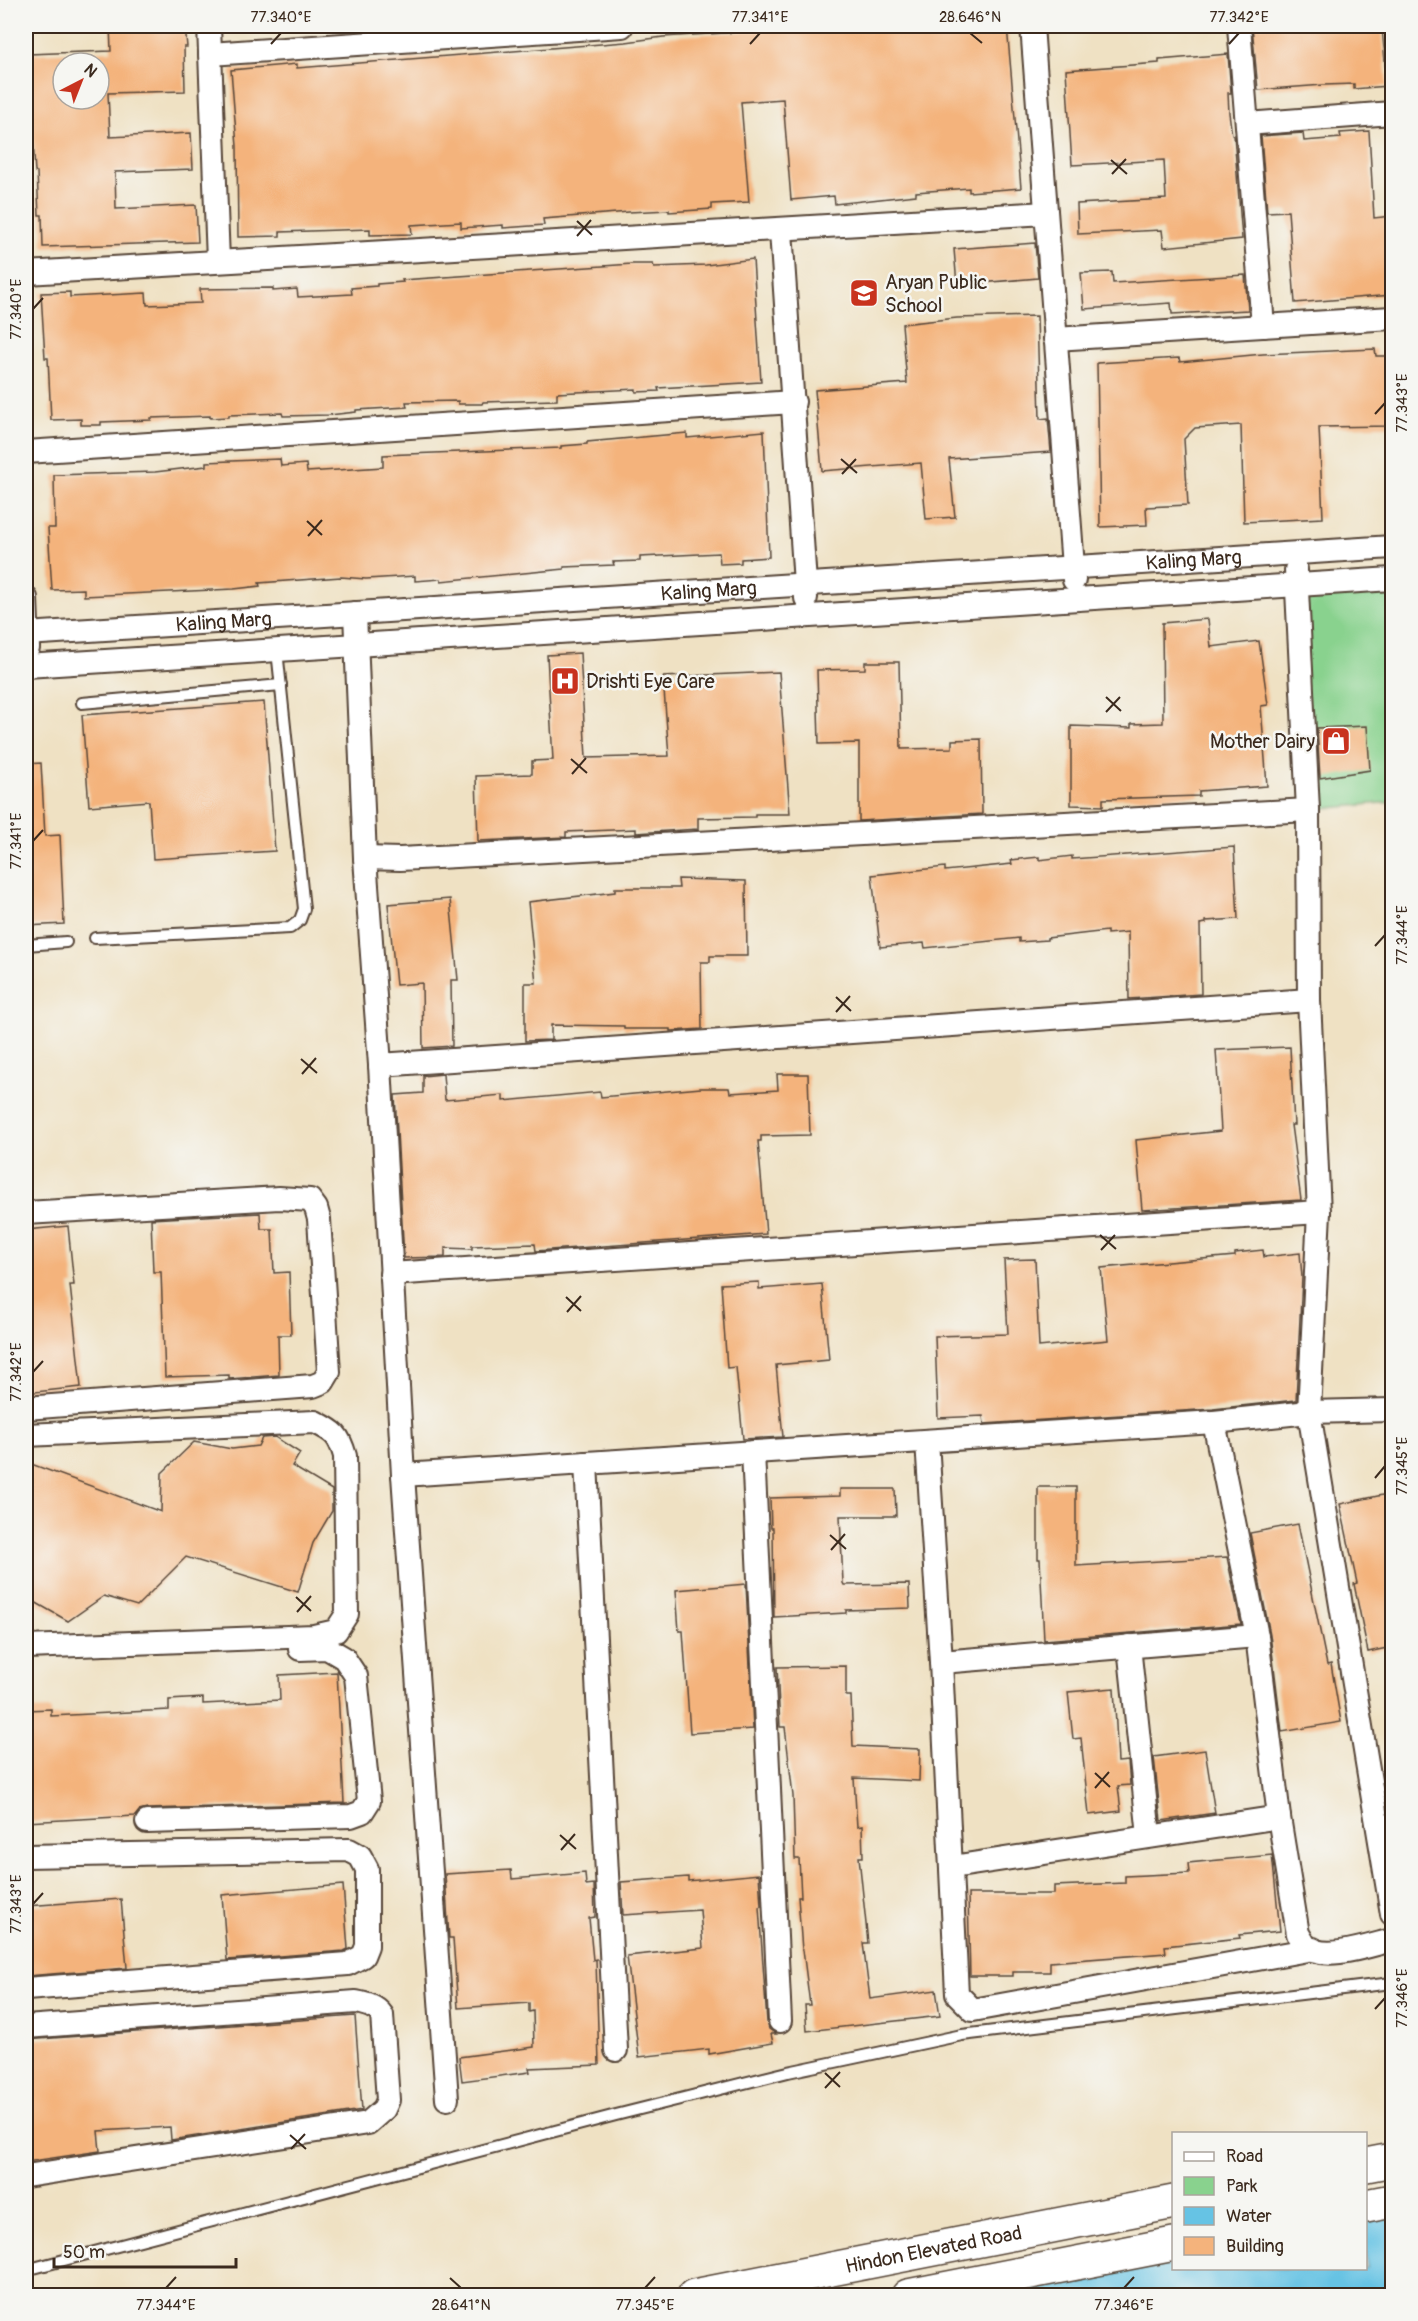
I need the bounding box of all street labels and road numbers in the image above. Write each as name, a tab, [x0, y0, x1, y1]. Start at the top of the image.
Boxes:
street label: Kaling Marg	[1145, 544, 1242, 575]
street label: Kaling Marg	[660, 575, 757, 606]
street label: Kaling Marg	[175, 606, 272, 637]
street label: Hindon Elevated Road	[843, 2220, 1024, 2279]

